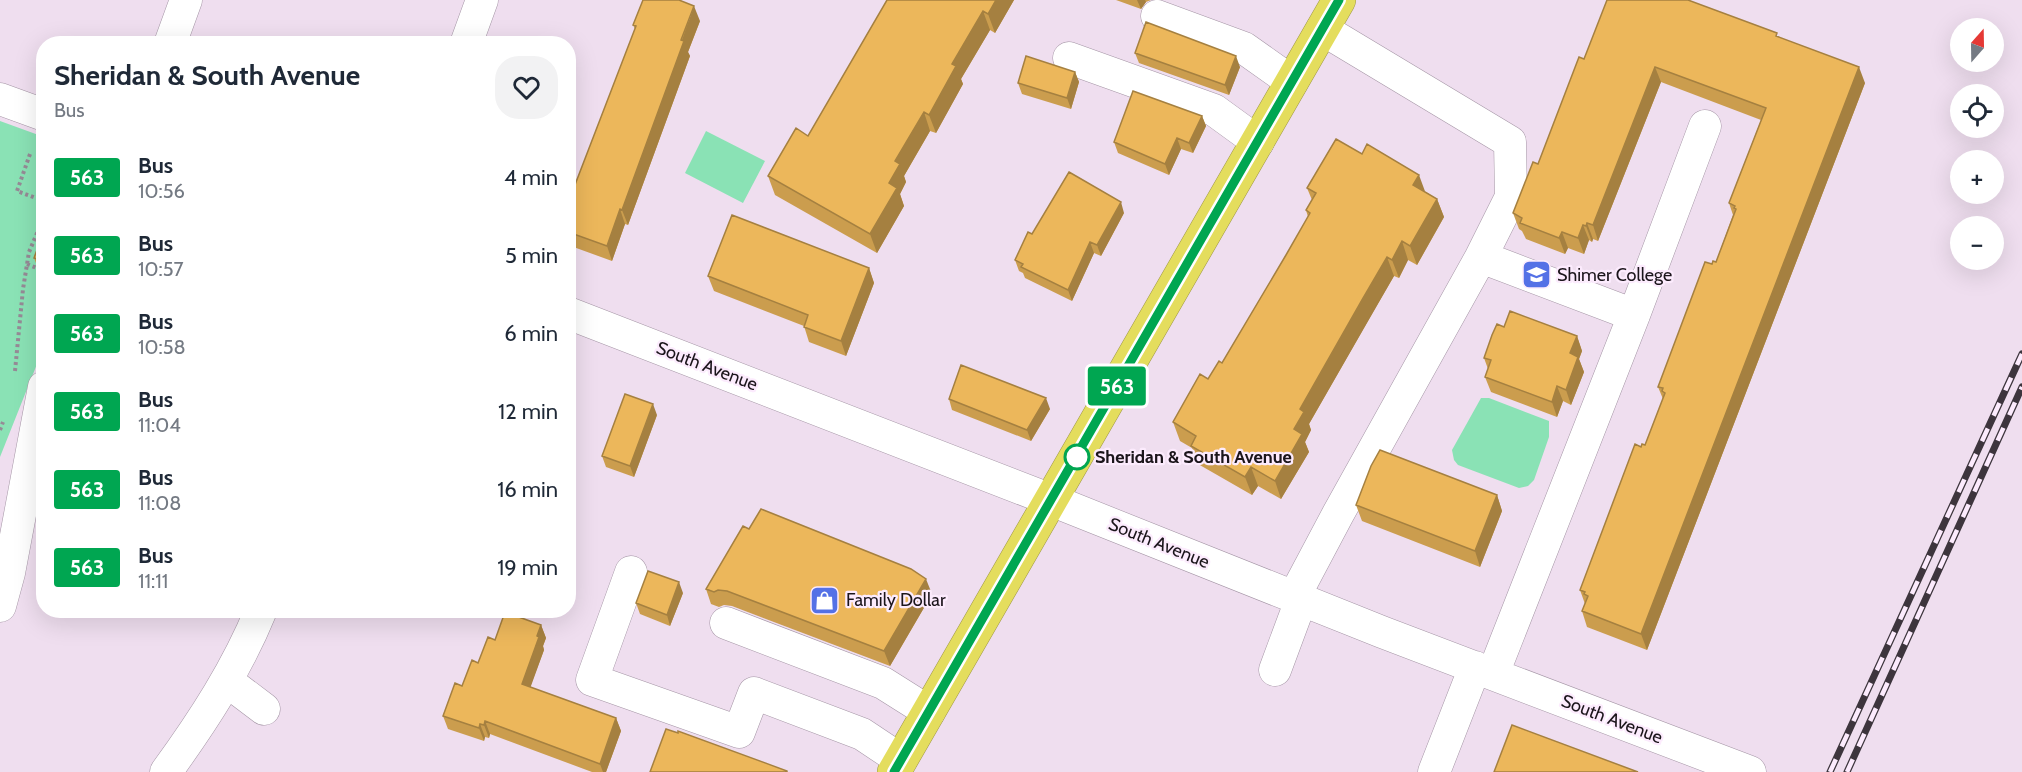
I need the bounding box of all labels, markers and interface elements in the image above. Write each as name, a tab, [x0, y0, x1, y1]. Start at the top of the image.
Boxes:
north arrow	[1950, 18, 2004, 72]
map controls	[1950, 18, 2004, 270]
button: heart	[495, 56, 558, 119]
text: Sheridan & South Avenue	[54, 58, 360, 92]
button: locate	[1950, 84, 2004, 138]
text: Bus	[54, 98, 85, 122]
button: +	[1950, 150, 2004, 204]
text: Bus	[138, 152, 173, 179]
text: 4 min	[504, 164, 558, 191]
text: 563	[70, 165, 104, 190]
text: 10:56	[138, 179, 185, 203]
button: −	[1950, 216, 2004, 270]
text: Bus	[138, 230, 173, 257]
text: 5 min	[505, 242, 558, 269]
text: 563	[70, 243, 104, 268]
text: 10:57	[138, 257, 184, 281]
school or university icon: Shimer College	[1520, 259, 1552, 291]
place label: Shimer College	[1557, 264, 1672, 286]
text: Bus	[138, 308, 173, 335]
text: 6 min	[504, 320, 558, 347]
text: 563	[70, 321, 104, 346]
text: 10:58	[138, 335, 186, 359]
street label: South Avenue	[653, 337, 761, 395]
line badge: 563	[1082, 366, 1152, 406]
text: 563	[1100, 374, 1134, 399]
text: Bus	[138, 386, 173, 413]
text: 12 min	[498, 398, 558, 425]
text: 563	[70, 399, 104, 424]
text: 11:04	[138, 413, 181, 437]
marker: Sheridan & South Avenue	[1064, 444, 1090, 470]
place label: Sheridan & South Avenue	[1095, 446, 1292, 468]
text: Bus	[138, 464, 173, 491]
text: 16 min	[497, 476, 558, 503]
text: 563	[70, 477, 104, 502]
text: 11:08	[138, 491, 181, 515]
street label: South Avenue	[1105, 513, 1213, 573]
text: Bus	[138, 542, 173, 569]
text: 19 min	[497, 554, 558, 581]
text: 563	[70, 555, 104, 580]
text: 11:11	[138, 569, 168, 593]
shop icon: Family Dollar	[809, 584, 841, 616]
place label: Family Dollar	[846, 589, 946, 611]
street label: South Avenue	[1558, 690, 1666, 748]

